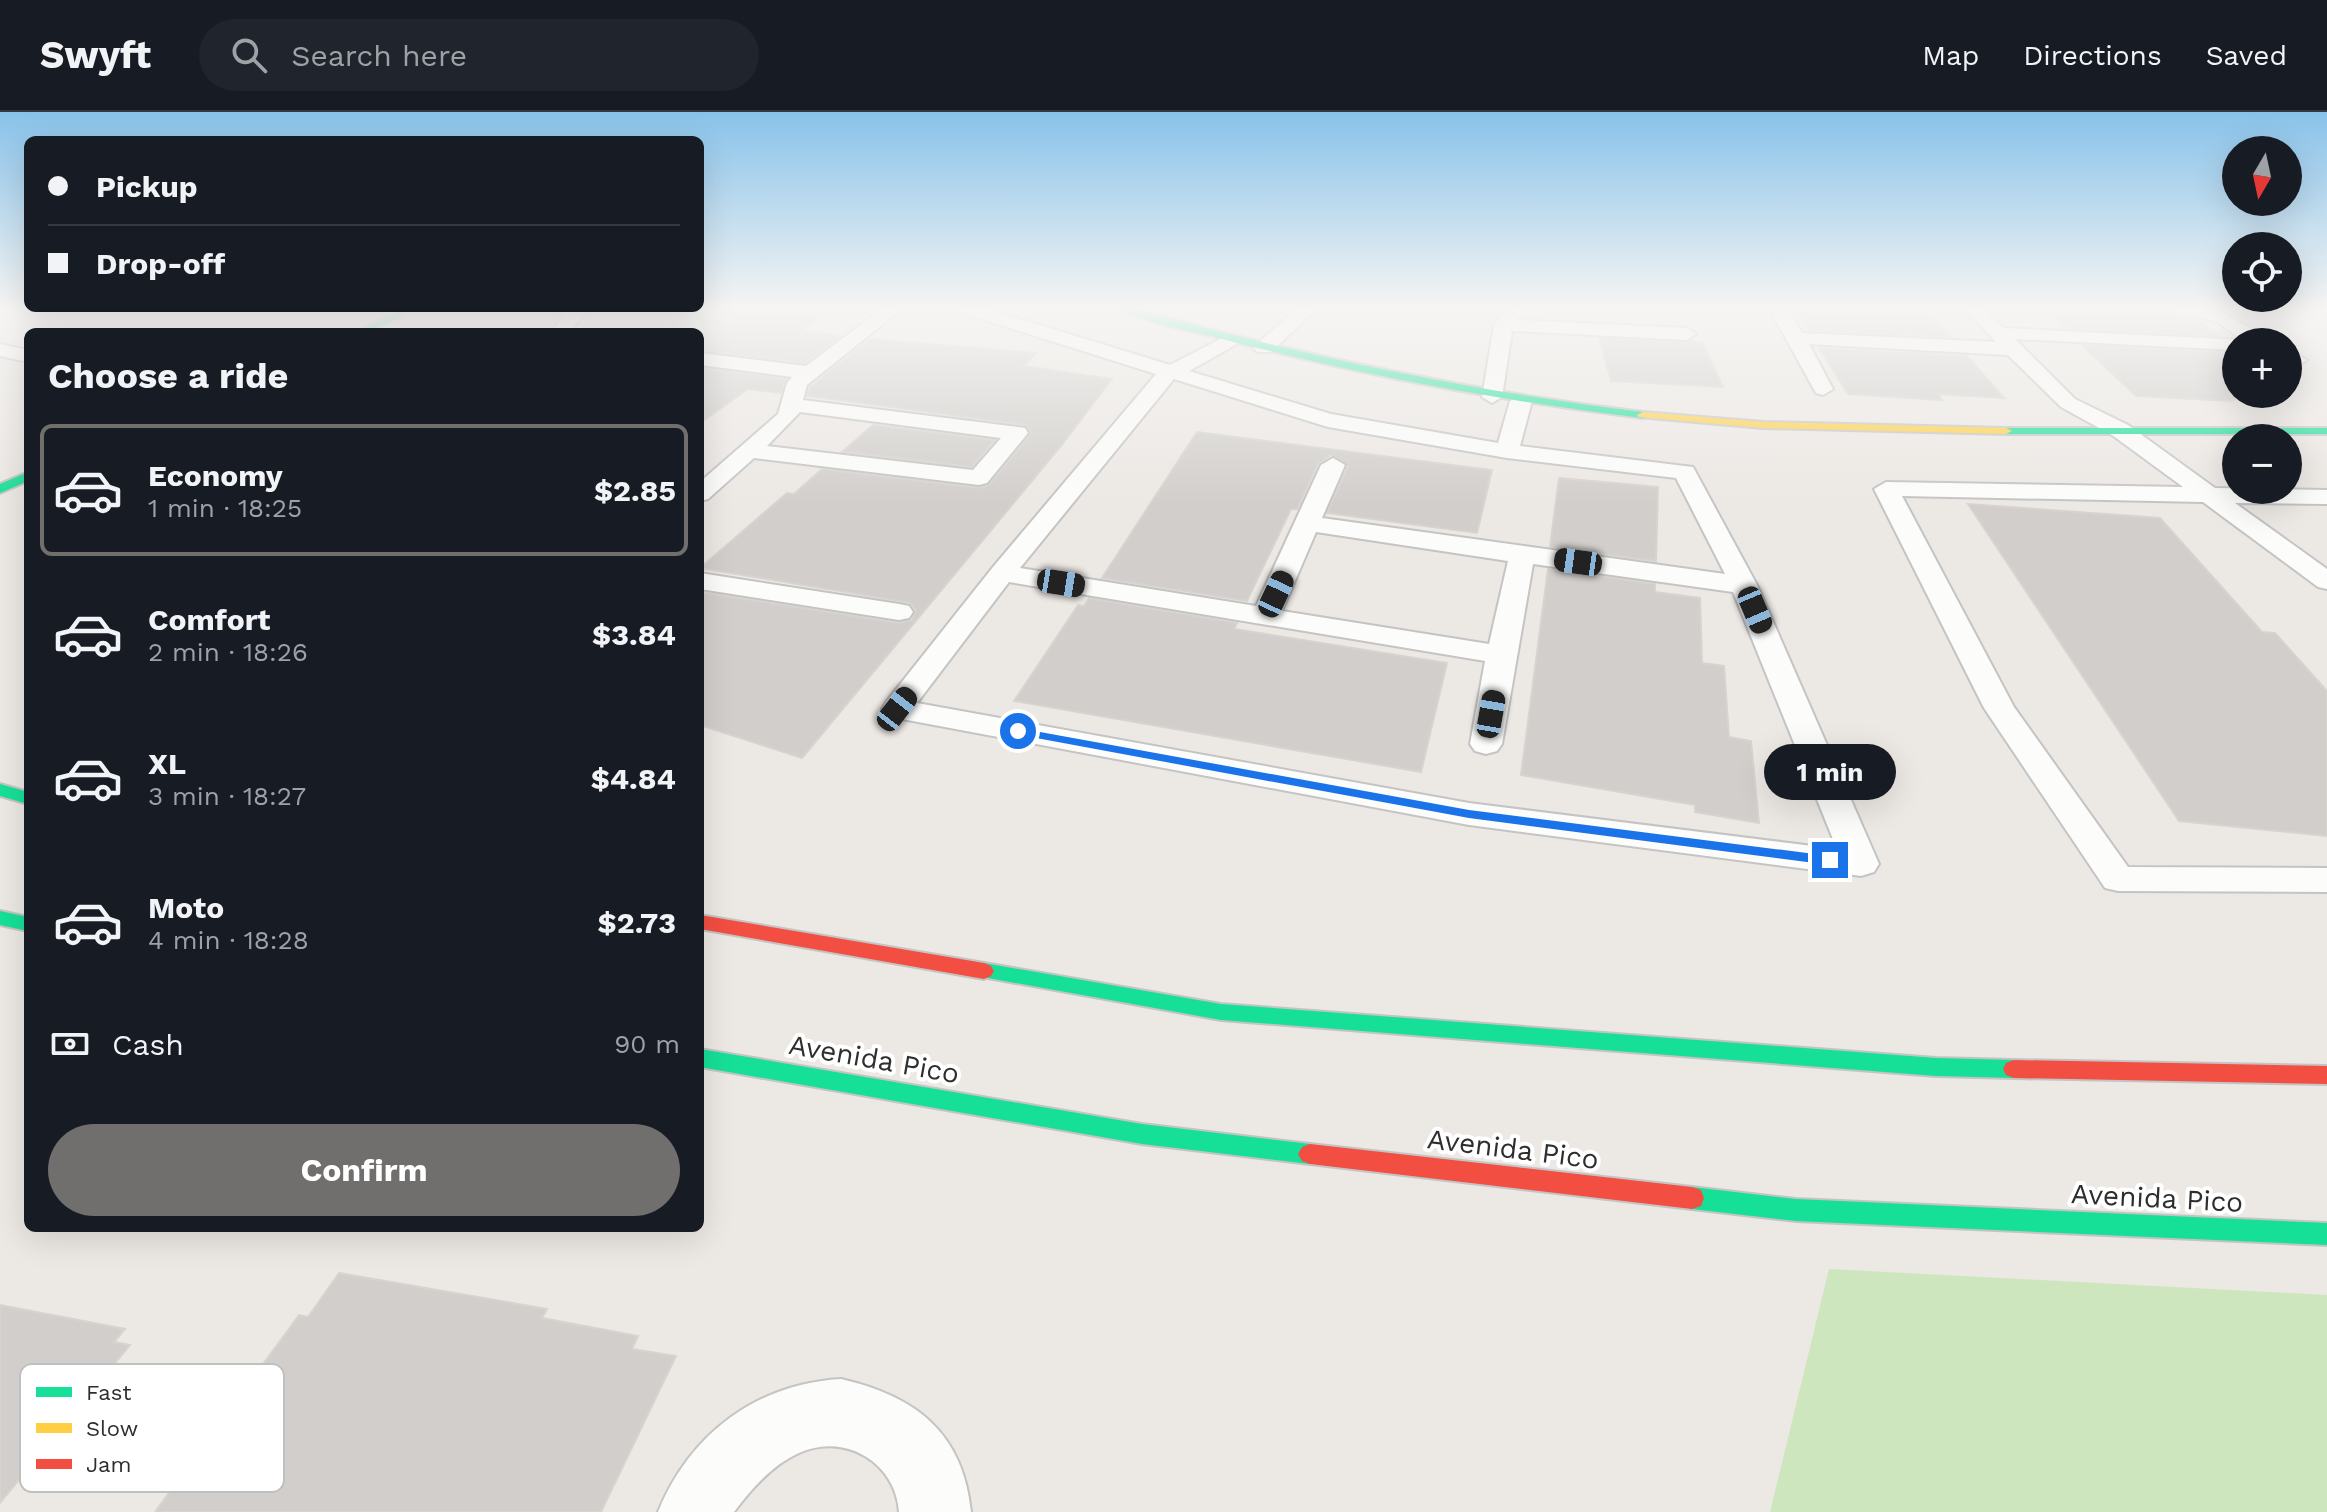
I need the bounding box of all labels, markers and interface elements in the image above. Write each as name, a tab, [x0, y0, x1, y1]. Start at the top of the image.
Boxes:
search box	[199, 19, 759, 91]
text: Swyft	[40, 33, 151, 77]
icon: search	[227, 33, 271, 77]
text: Search here	[291, 38, 467, 73]
text: Map	[1922, 39, 1979, 72]
text: Directions	[2023, 39, 2162, 72]
text: Saved	[2206, 39, 2287, 72]
north arrow	[2222, 136, 2302, 216]
map controls	[2222, 136, 2302, 504]
text: Pickup	[96, 169, 198, 204]
button: locate	[2222, 232, 2302, 312]
text: Drop-off	[96, 246, 225, 281]
button: +	[2222, 328, 2302, 408]
text: Choose a ride	[48, 355, 288, 397]
button: −	[2222, 424, 2302, 504]
icon: car	[52, 454, 124, 526]
text: Economy	[148, 458, 283, 493]
text: $2.85	[594, 473, 676, 508]
text: 1 min · 18:25	[148, 493, 302, 523]
car	[1553, 547, 1603, 577]
car	[1035, 567, 1087, 599]
car	[1255, 567, 1297, 621]
car	[1735, 583, 1775, 637]
icon: car	[52, 598, 124, 670]
text: Comfort	[148, 602, 270, 637]
text: $3.84	[592, 617, 676, 652]
text: 2 min · 18:26	[148, 637, 308, 667]
car	[873, 683, 921, 735]
car	[1475, 688, 1507, 740]
route start	[1000, 713, 1036, 749]
icon: car	[52, 742, 124, 814]
callout: 1 min	[1764, 744, 1896, 800]
text: XL	[148, 746, 186, 781]
text: 1 min	[1797, 757, 1863, 787]
text: $4.84	[591, 761, 676, 796]
text: 3 min · 18:27	[148, 781, 306, 811]
route end	[1812, 842, 1848, 878]
icon: car	[52, 886, 124, 958]
text: Moto	[148, 890, 224, 925]
text: $2.73	[598, 905, 676, 940]
text: 4 min · 18:28	[148, 925, 309, 955]
icon: cash	[48, 1022, 92, 1066]
text: Cash	[112, 1027, 184, 1062]
street label: Avenida Pico	[786, 1028, 962, 1090]
text: 90 m	[614, 1029, 680, 1059]
street label: Avenida Pico	[1425, 1122, 1601, 1176]
button: Confirm	[48, 1124, 680, 1216]
street label: Avenida Pico	[2070, 1177, 2244, 1219]
legend	[20, 1364, 284, 1492]
text: Fast	[86, 1380, 132, 1405]
text: Slow	[86, 1416, 138, 1441]
text: Jam	[86, 1452, 131, 1477]

